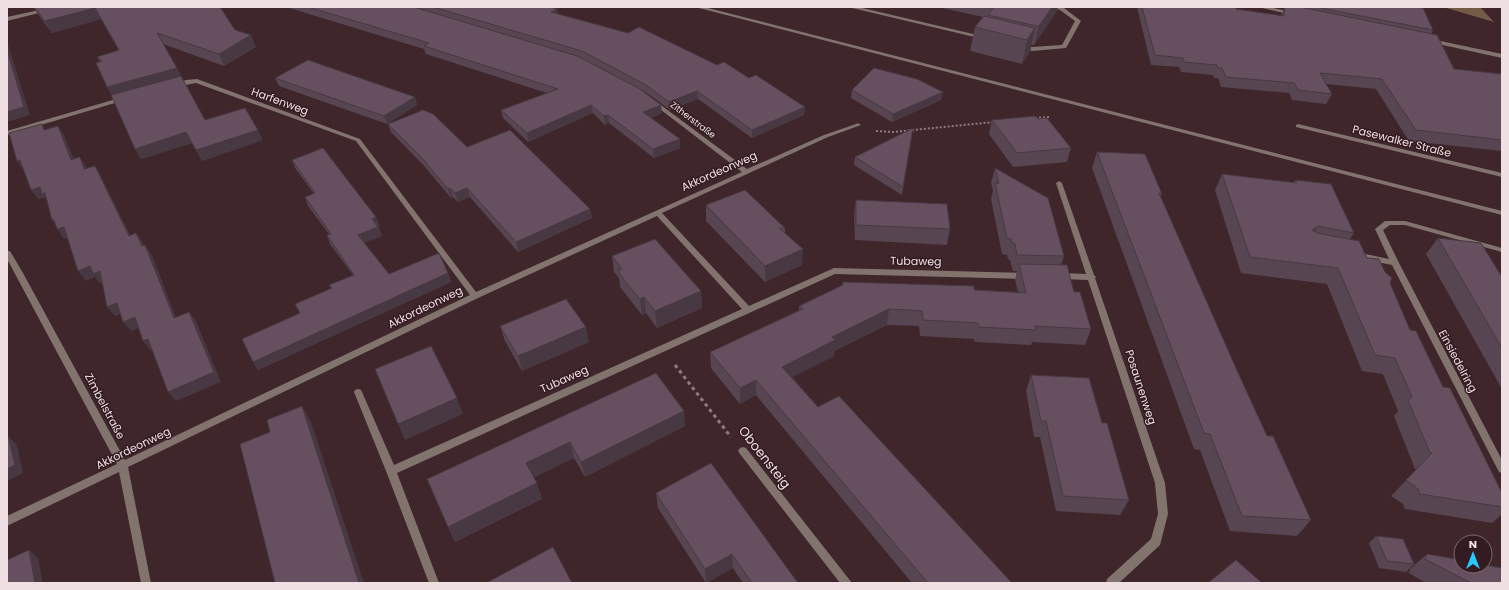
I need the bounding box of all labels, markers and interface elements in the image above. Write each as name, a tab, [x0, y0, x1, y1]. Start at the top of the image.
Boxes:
street label: Harfenweg	[249, 83, 311, 119]
street label: Zitherstraße	[668, 99, 719, 141]
street label: Pasewalker Straße	[1351, 121, 1453, 161]
street label: Akkordeonweg	[679, 147, 759, 195]
street label: Tubaweg	[890, 253, 942, 269]
street label: Akkordeonweg	[385, 282, 465, 332]
street label: Einsiedelring	[1435, 327, 1481, 395]
street label: Posaunenweg	[1121, 348, 1161, 426]
street label: Tubaweg	[537, 361, 591, 397]
street label: Zimbelstraße	[81, 370, 129, 442]
street label: Oboensteig	[734, 422, 795, 493]
street label: Akkordeonweg	[93, 423, 173, 473]
north arrow	[1453, 534, 1493, 574]
text: N	[1469, 536, 1477, 552]

